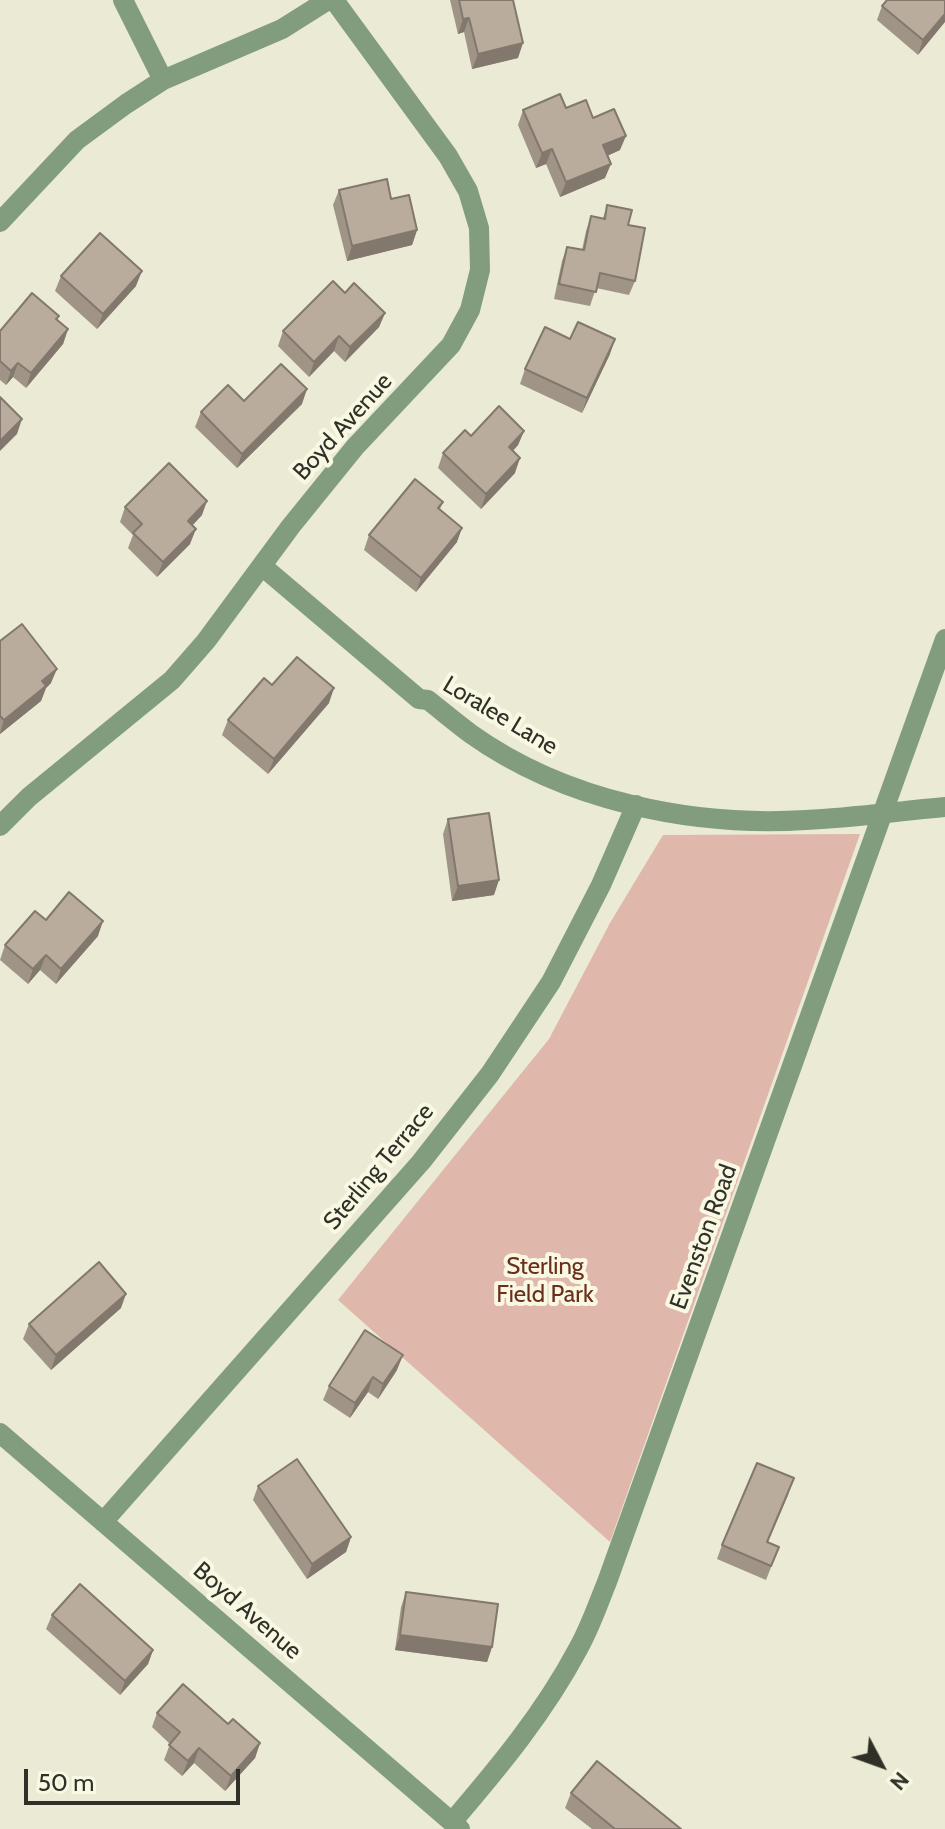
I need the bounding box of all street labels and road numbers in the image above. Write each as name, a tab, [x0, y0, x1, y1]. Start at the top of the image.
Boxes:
street label: Boyd Avenue	[287, 368, 399, 486]
street label: Loralee Lane	[437, 671, 563, 761]
street label: Sterling Terrace	[318, 1098, 440, 1236]
street label: Evenston Road	[664, 1161, 744, 1313]
street label: Boyd Avenue	[187, 1556, 307, 1666]

